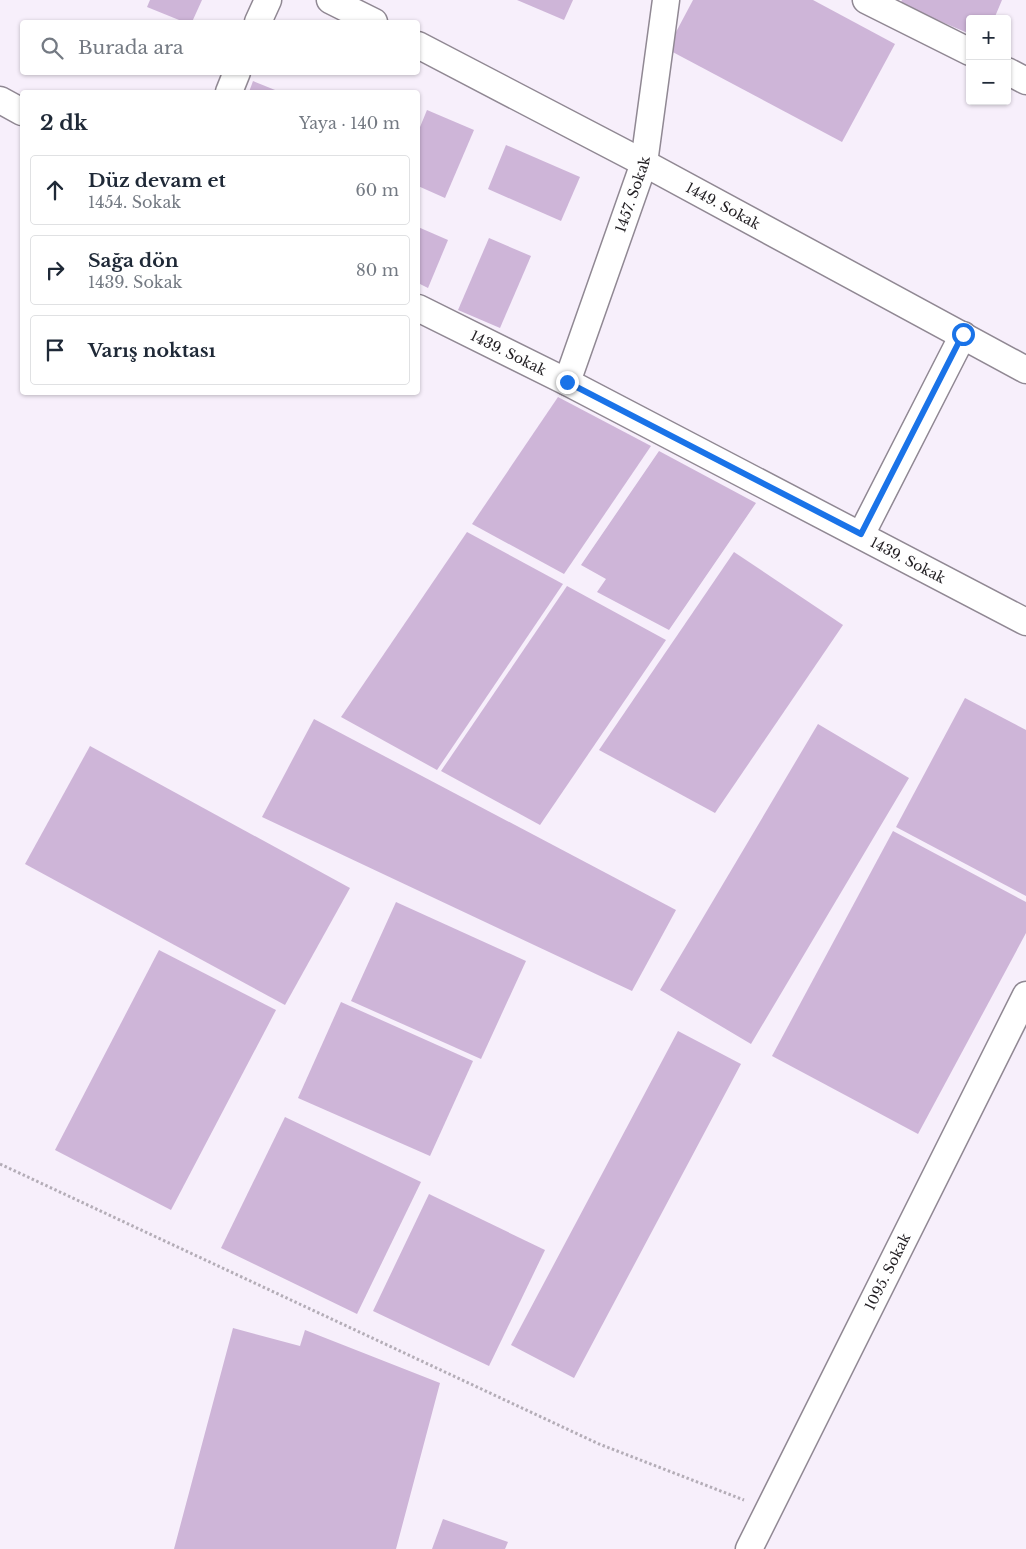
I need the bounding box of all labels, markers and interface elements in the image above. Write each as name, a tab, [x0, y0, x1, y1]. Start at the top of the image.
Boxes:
map controls	[966, 15, 1011, 105]
button: +	[966, 15, 1011, 60]
search box	[20, 20, 420, 75]
icon: search	[38, 34, 66, 62]
text: Burada ara	[78, 36, 184, 59]
button: −	[966, 60, 1011, 105]
text: 2 dk	[40, 110, 88, 136]
text: Yaya · 140 m	[299, 113, 400, 133]
street label: 1457. Sokak	[611, 155, 654, 235]
text: Düz devam et	[88, 169, 226, 192]
icon: ahead	[41, 176, 69, 204]
street label: 1449. Sokak	[683, 178, 764, 234]
text: 60 m	[356, 180, 399, 200]
text: 1454. Sokak	[88, 192, 181, 212]
text: Sağa dön	[88, 249, 179, 272]
icon: right	[41, 256, 69, 284]
text: 80 m	[356, 260, 399, 280]
text: 1439. Sokak	[88, 272, 182, 292]
route start	[952, 323, 975, 346]
street label: 1439. Sokak	[467, 326, 550, 380]
icon: arrive	[41, 336, 69, 364]
text: Varış noktası	[88, 339, 216, 362]
route end	[556, 371, 579, 394]
street label: 1439. Sokak	[867, 533, 949, 588]
street label: 1095. Sokak	[861, 1230, 915, 1313]

